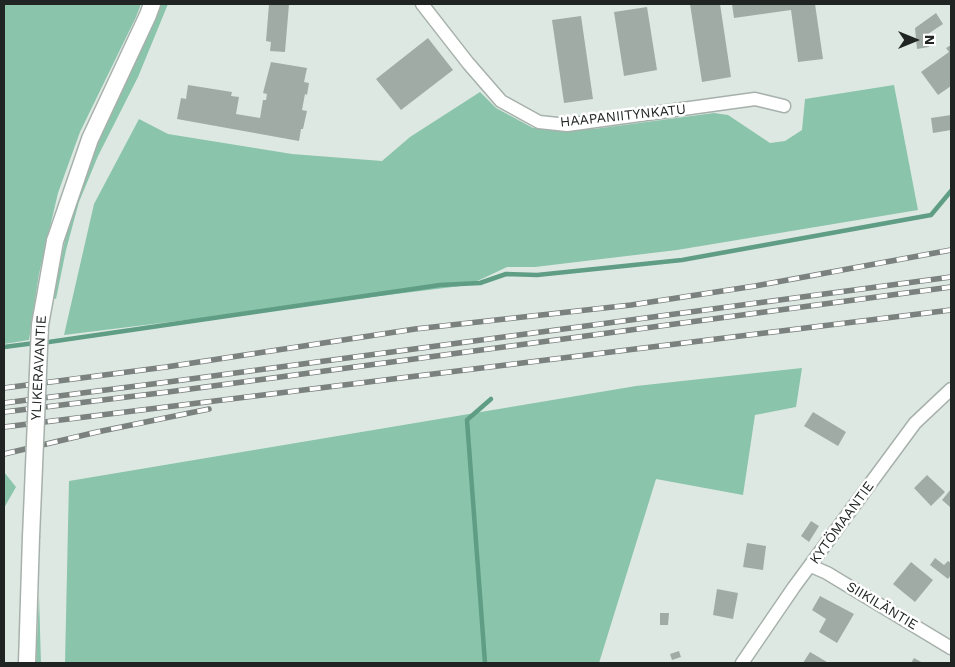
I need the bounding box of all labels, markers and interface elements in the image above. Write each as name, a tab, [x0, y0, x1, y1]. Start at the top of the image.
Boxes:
north arrow	[890, 15, 940, 65]
text: N	[922, 35, 938, 45]
street label: HAAPANIITYNKATU	[559, 101, 687, 131]
street label: YLIKERAVANTIE	[28, 315, 50, 421]
street label: KYTÖMAANTIE	[806, 478, 878, 568]
street label: SIIKILÄNTIE	[843, 578, 921, 634]

